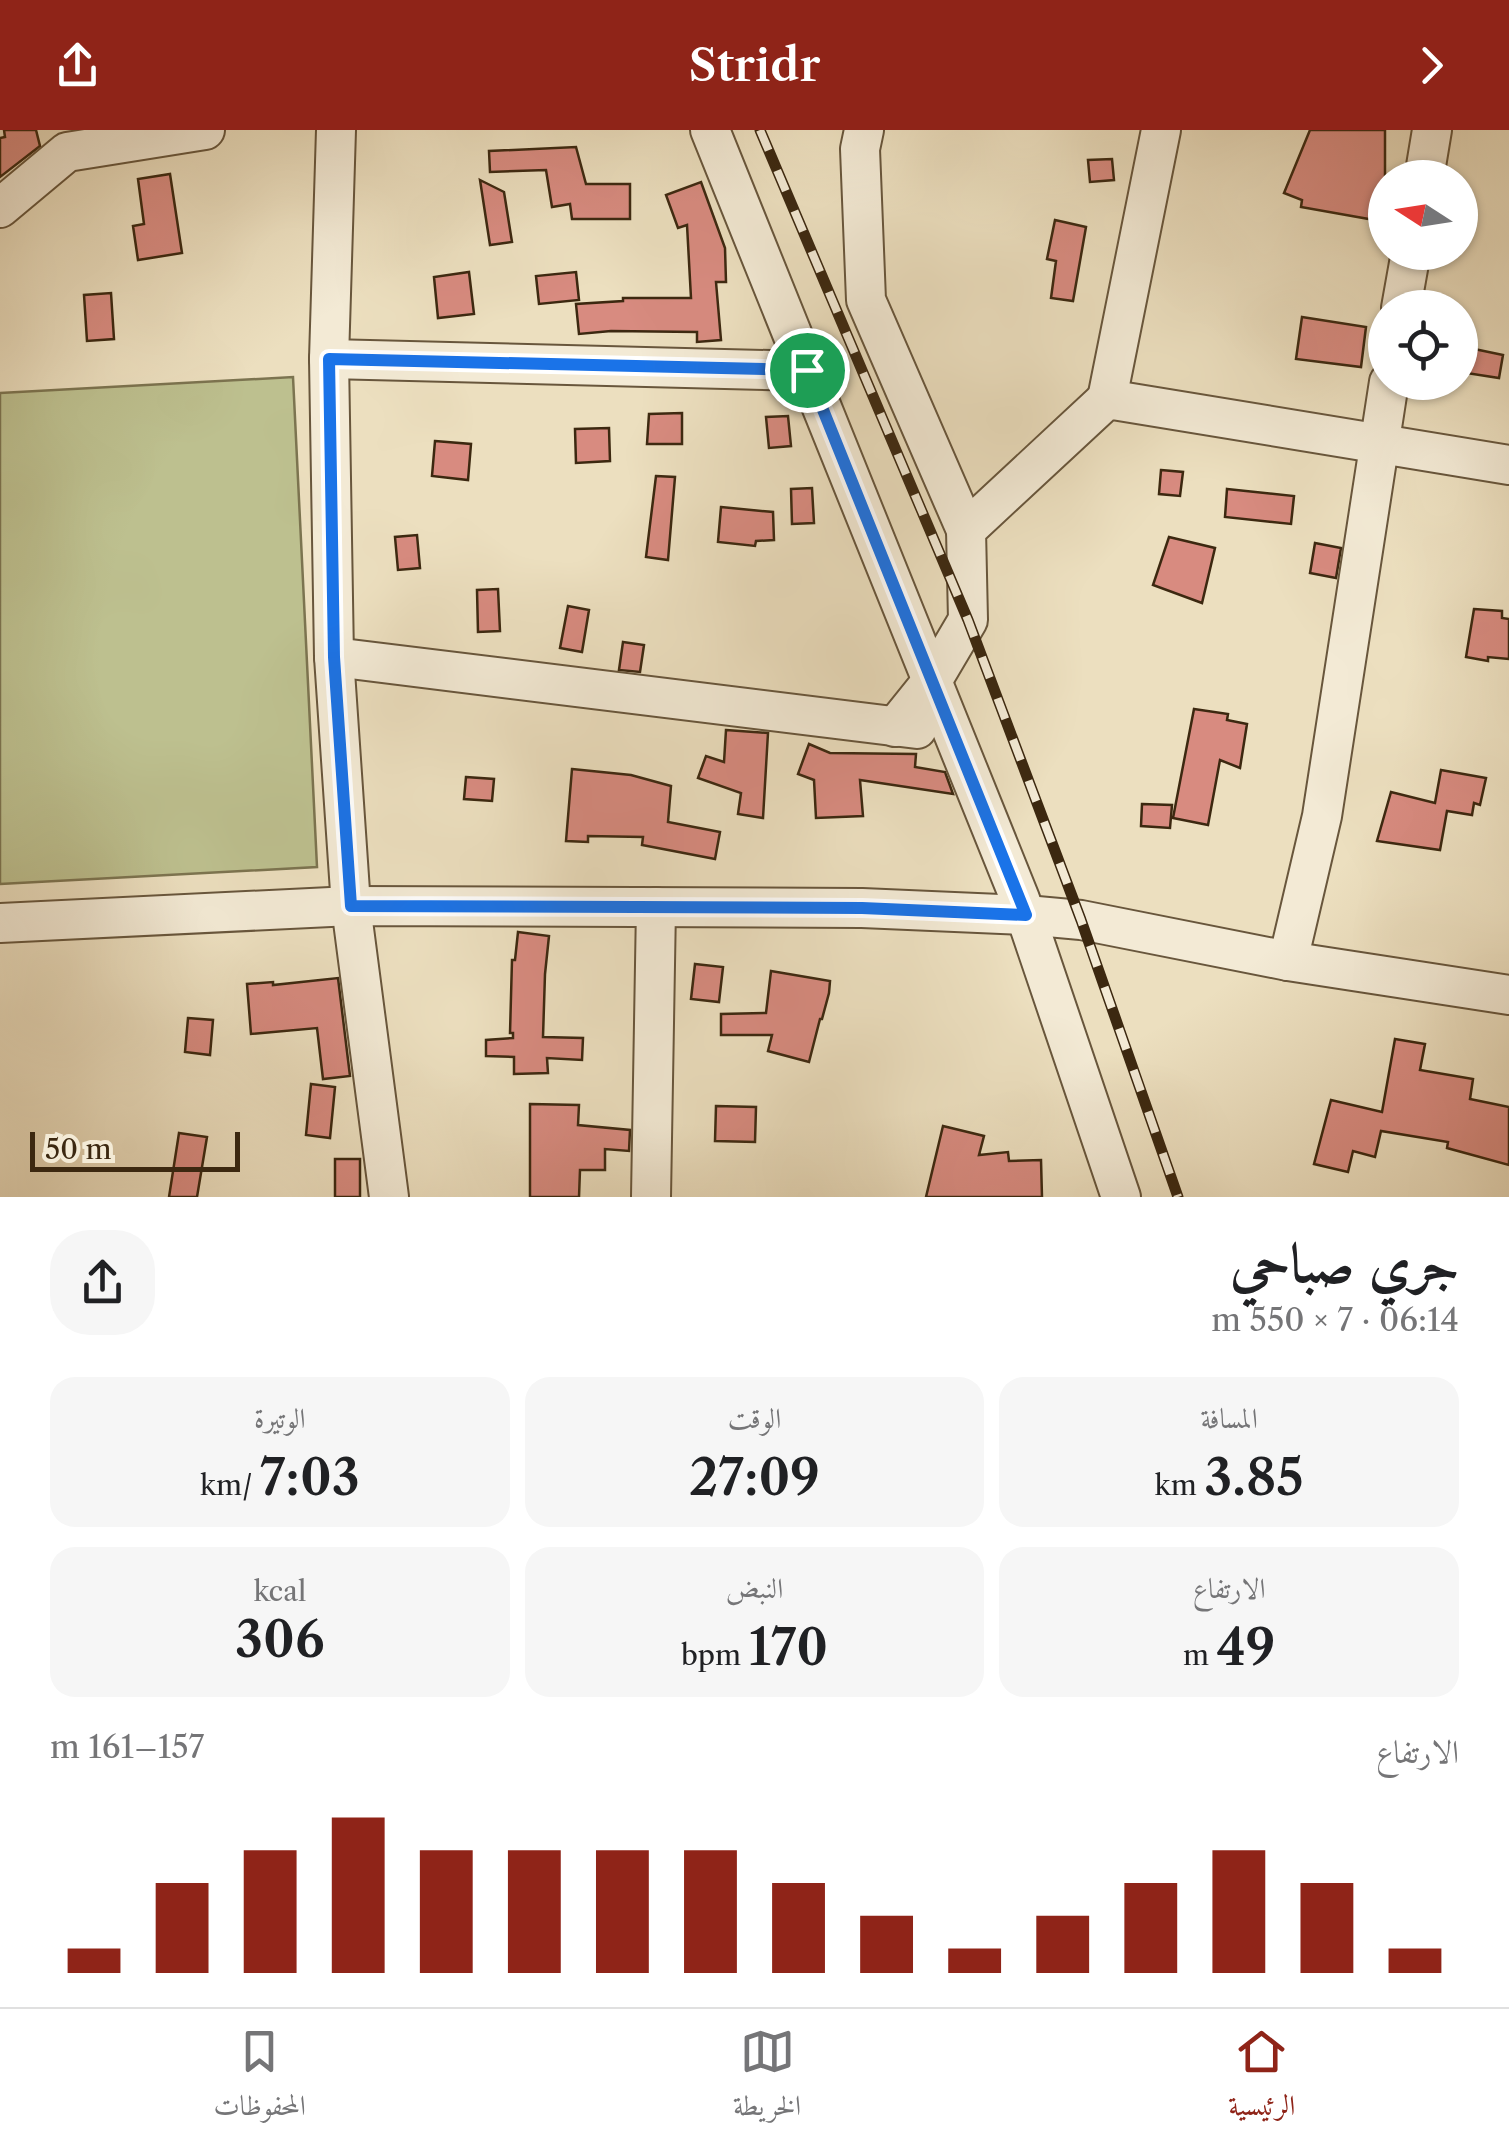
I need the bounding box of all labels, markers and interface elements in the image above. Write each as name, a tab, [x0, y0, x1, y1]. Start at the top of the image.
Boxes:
text: Stridr	[689, 37, 820, 93]
icon: share	[50, 38, 105, 93]
icon: forward	[1404, 38, 1459, 93]
north arrow	[1368, 160, 1478, 270]
map controls	[1368, 160, 1478, 400]
button: locate	[1368, 290, 1478, 400]
pin	[765, 328, 850, 413]
icon: arrive	[780, 343, 835, 398]
scale bar	[30, 1127, 240, 1172]
text: 50 m	[45, 1132, 112, 1166]
text: جري صباحي	[1230, 1229, 1459, 1296]
button: share	[50, 1230, 155, 1335]
text: 06:14 · 7 × 550 m	[1211, 1300, 1459, 1339]
text: الوتيرة	[254, 1401, 306, 1435]
text: الوقت	[728, 1401, 781, 1435]
text: المسافة	[1201, 1401, 1258, 1435]
text: 7:03	[260, 1446, 360, 1508]
text: 27:09	[689, 1446, 820, 1508]
text: 3.85	[1204, 1446, 1304, 1508]
text: /km	[200, 1468, 260, 1502]
text: km	[1155, 1468, 1204, 1502]
text: النبض	[726, 1571, 783, 1605]
text: الارتفاع	[1193, 1571, 1266, 1605]
text: kcal	[253, 1574, 306, 1608]
text: 306	[235, 1608, 325, 1670]
text: 170	[749, 1616, 828, 1678]
text: 49	[1216, 1616, 1275, 1678]
text: bpm	[681, 1638, 749, 1672]
text: m	[1183, 1638, 1216, 1672]
text: 157–161 m	[50, 1727, 204, 1766]
text: الارتفاع	[1376, 1732, 1459, 1771]
tab: المحفوظات	[214, 2024, 306, 2133]
tab: الخريطة	[733, 2024, 801, 2133]
tab: الرئيسية	[1228, 2024, 1295, 2133]

